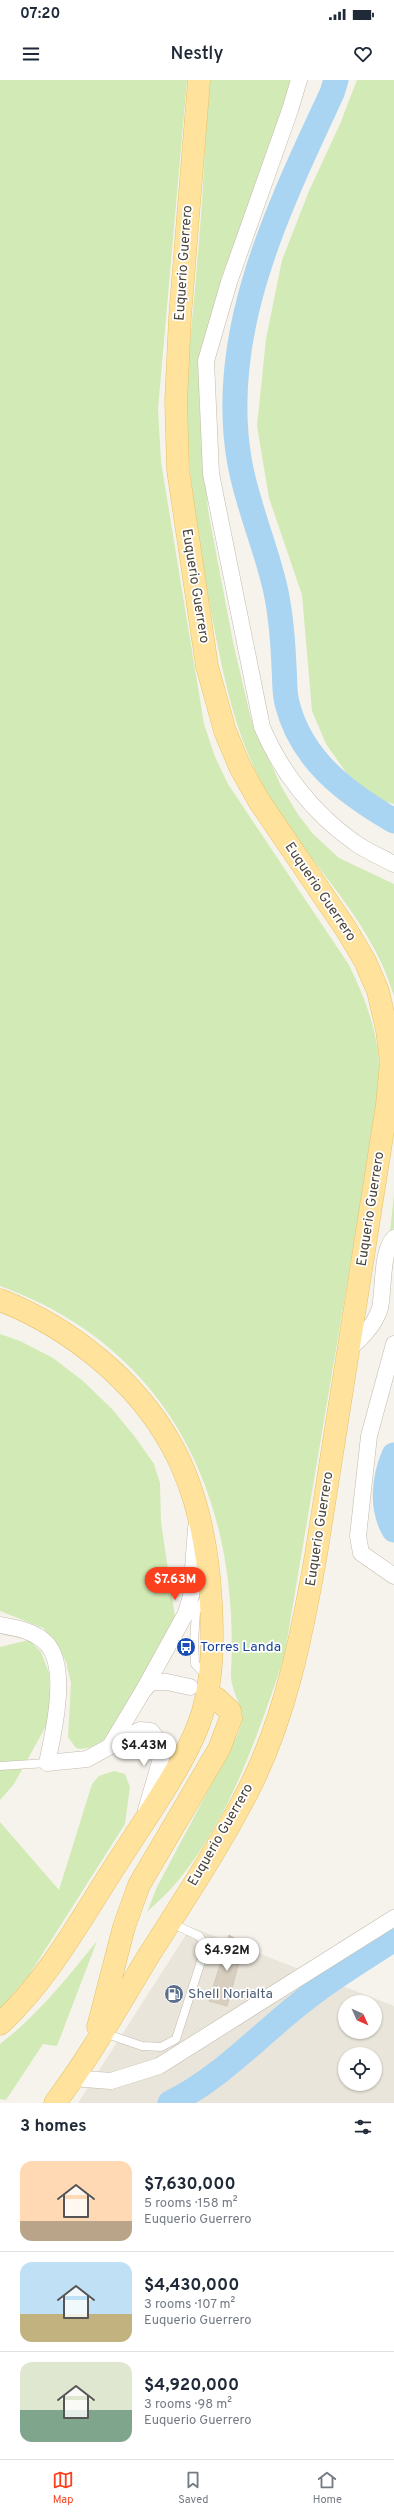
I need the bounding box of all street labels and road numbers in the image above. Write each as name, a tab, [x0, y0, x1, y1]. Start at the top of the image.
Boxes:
street label: Euquerio Guerrero	[171, 204, 197, 321]
street label: Euquerio Guerrero	[178, 528, 212, 645]
street label: Euquerio Guerrero	[281, 839, 360, 945]
street label: Euquerio Guerrero	[354, 1150, 388, 1267]
street label: Euquerio Guerrero	[303, 1470, 337, 1587]
street label: Euquerio Guerrero	[185, 1780, 257, 1889]

